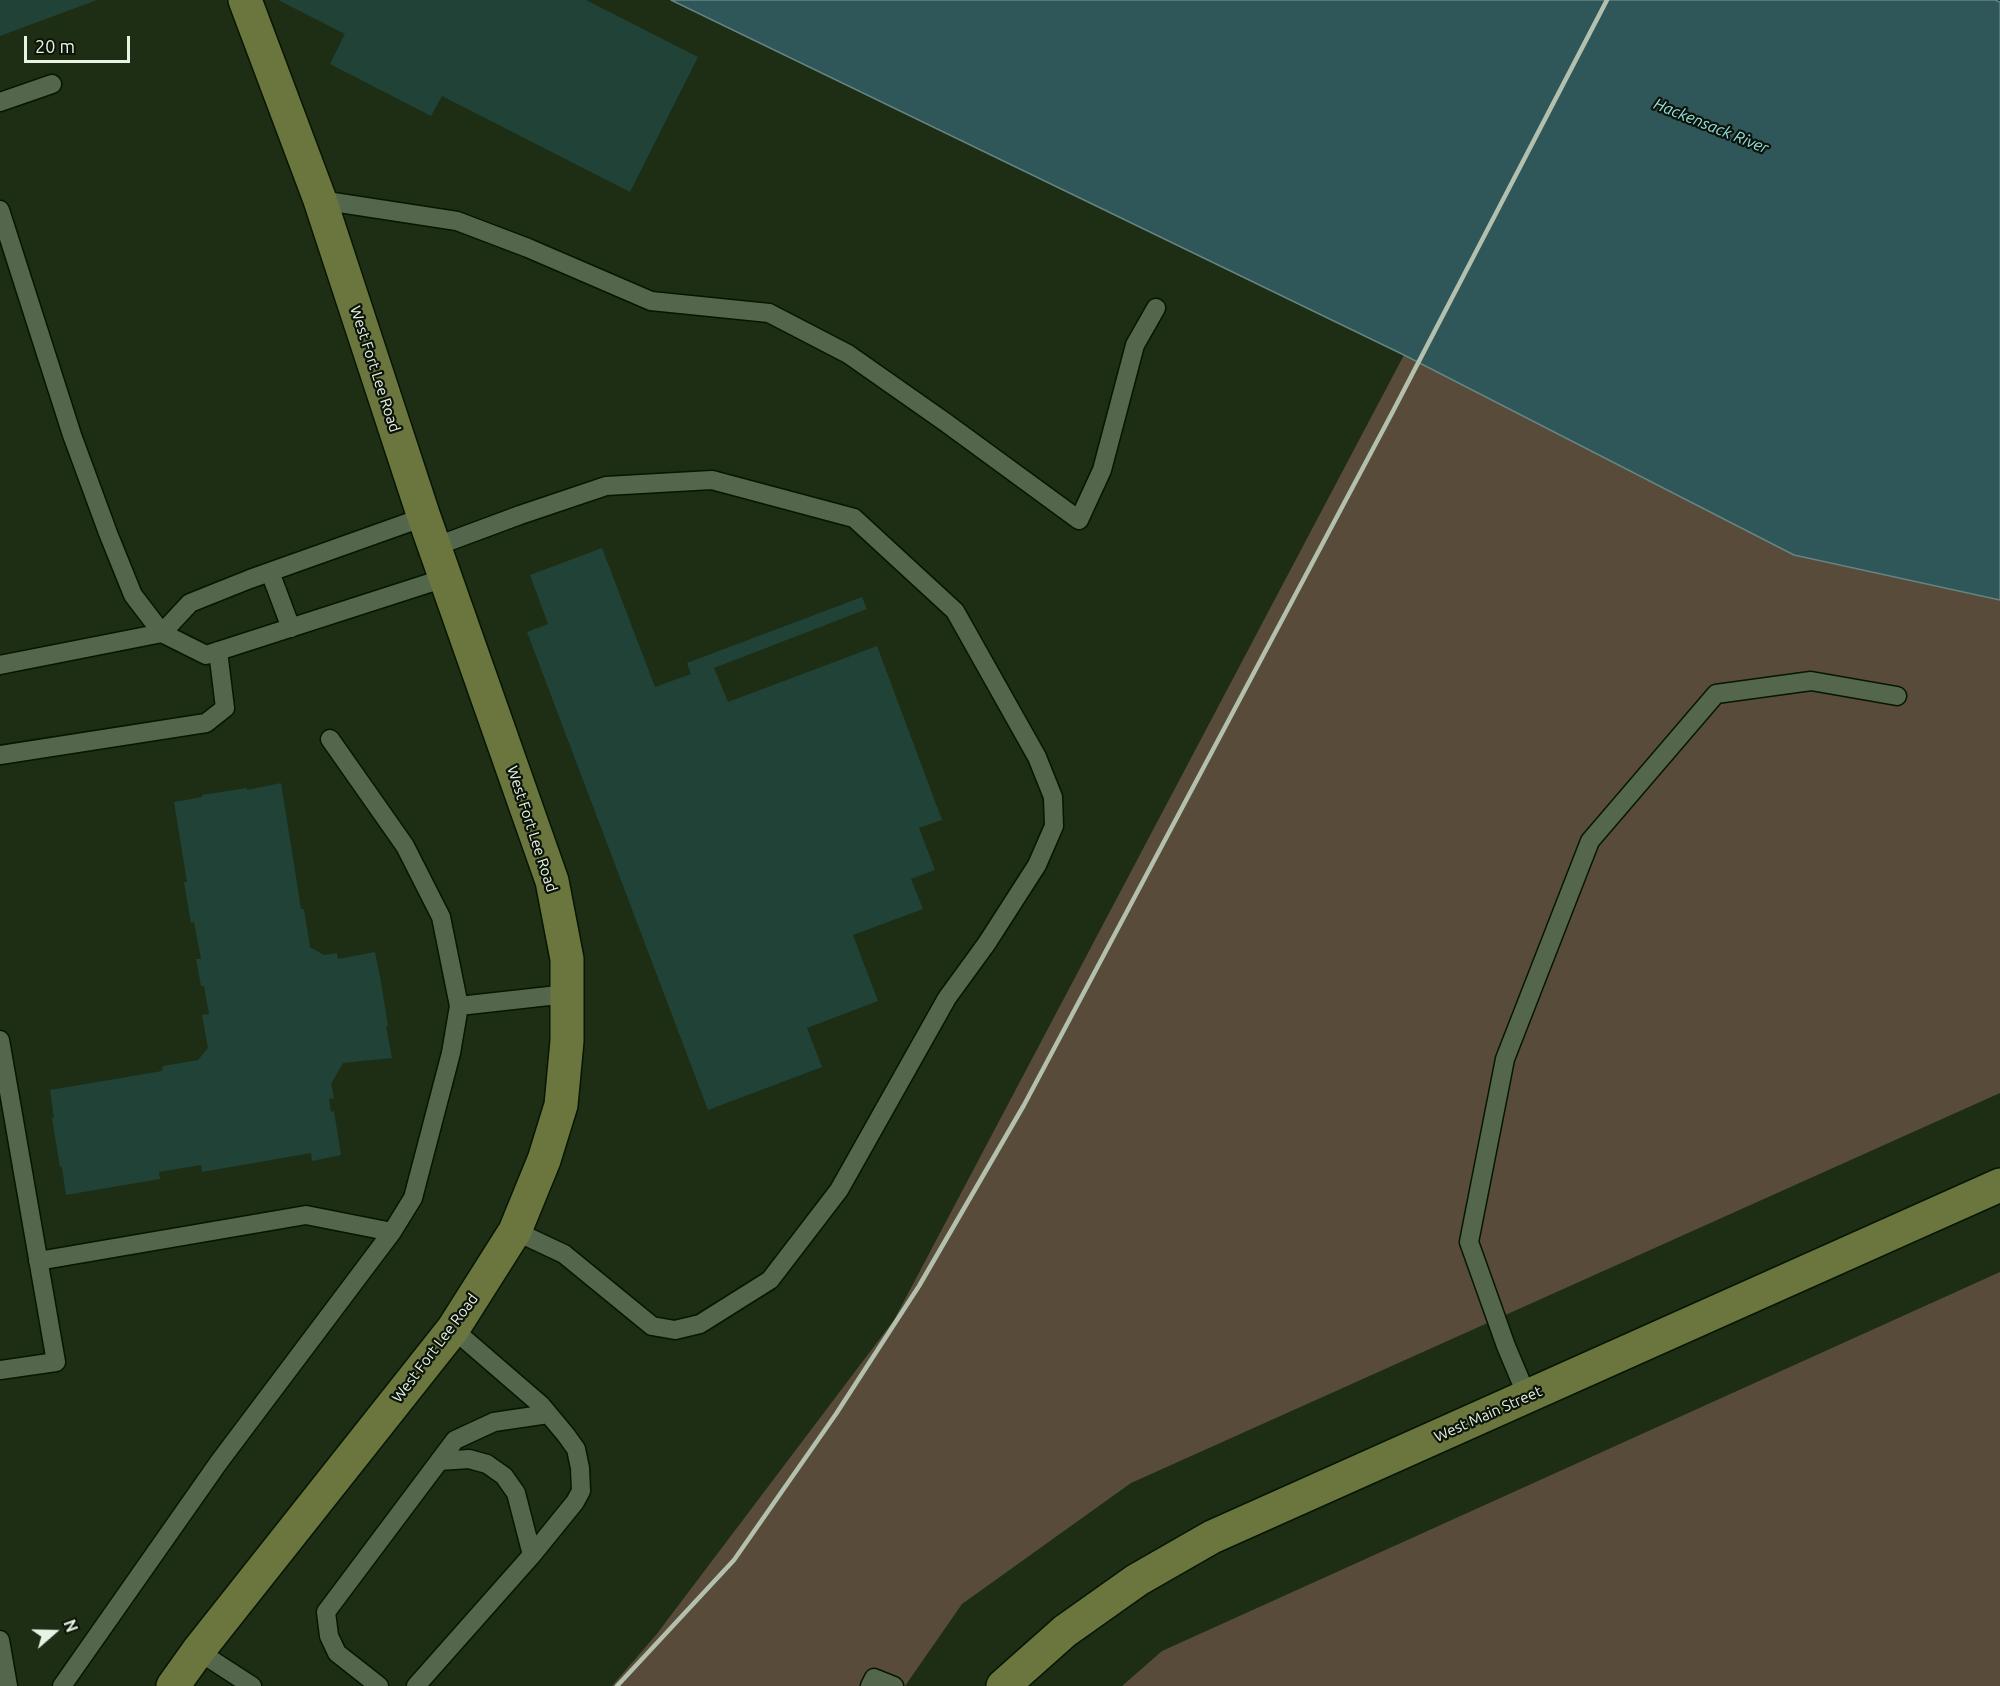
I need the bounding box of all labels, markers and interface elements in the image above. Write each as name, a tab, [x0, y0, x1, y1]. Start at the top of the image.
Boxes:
scale bar	[27, 24, 134, 62]
text: 20 m	[35, 36, 75, 56]
water label: Hackensack River	[1651, 94, 1771, 158]
street label: West Fort Lee Road	[346, 304, 404, 434]
street label: West Fort Lee Road	[503, 764, 561, 894]
street label: West Fort Lee Road	[388, 1290, 482, 1406]
street label: West Main Street	[1431, 1382, 1545, 1446]
north arrow	[24, 1602, 84, 1662]
text: N	[60, 1617, 81, 1635]

